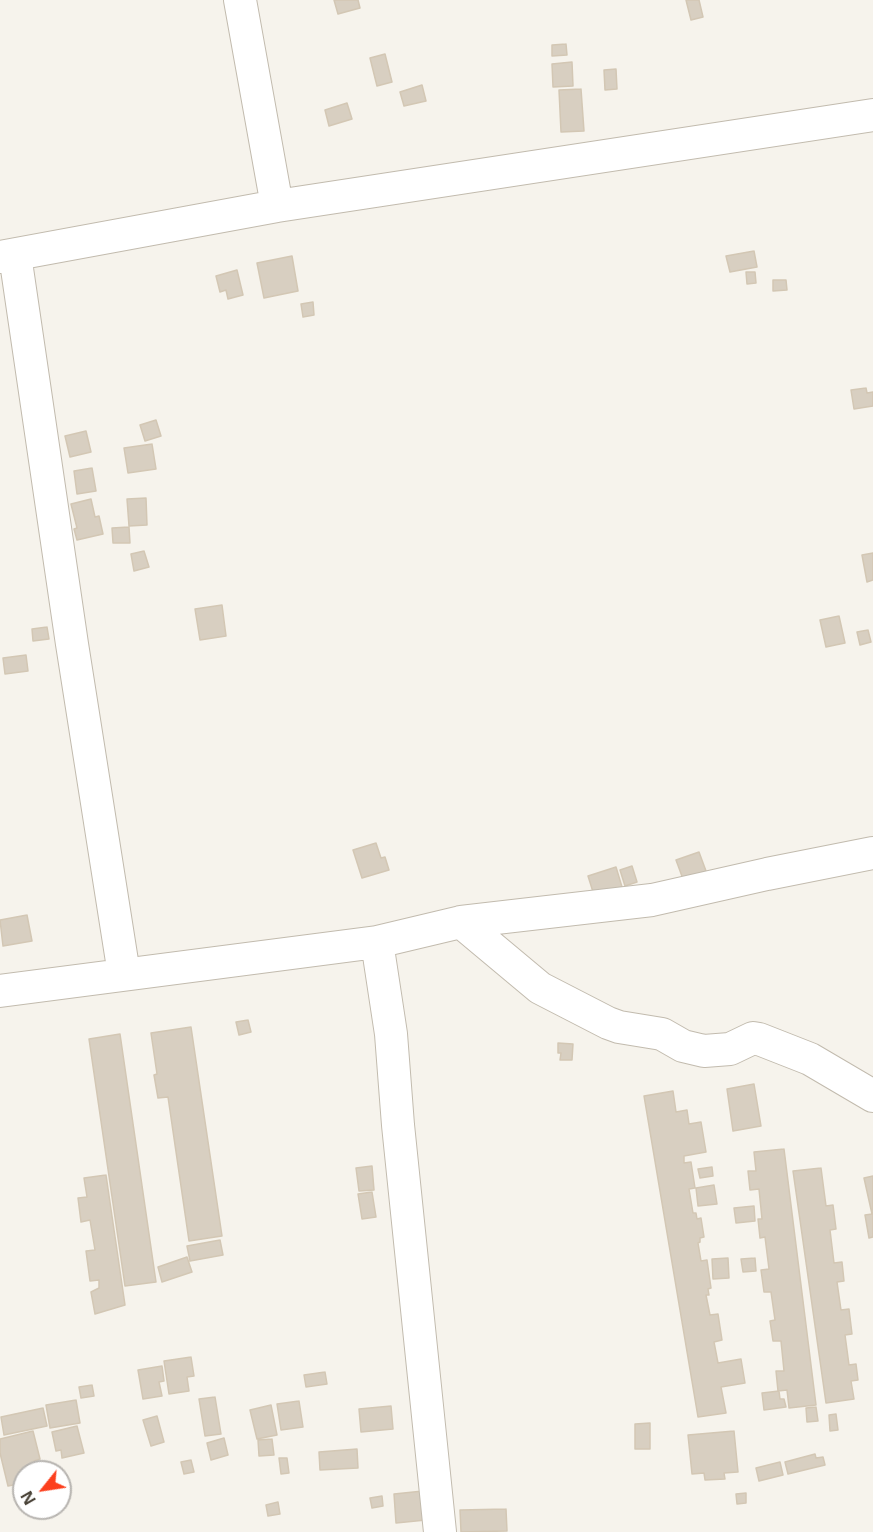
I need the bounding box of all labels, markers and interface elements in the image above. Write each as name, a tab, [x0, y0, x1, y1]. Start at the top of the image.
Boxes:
north arrow	[12, 1460, 72, 1520]
text: N	[15, 1487, 41, 1509]

